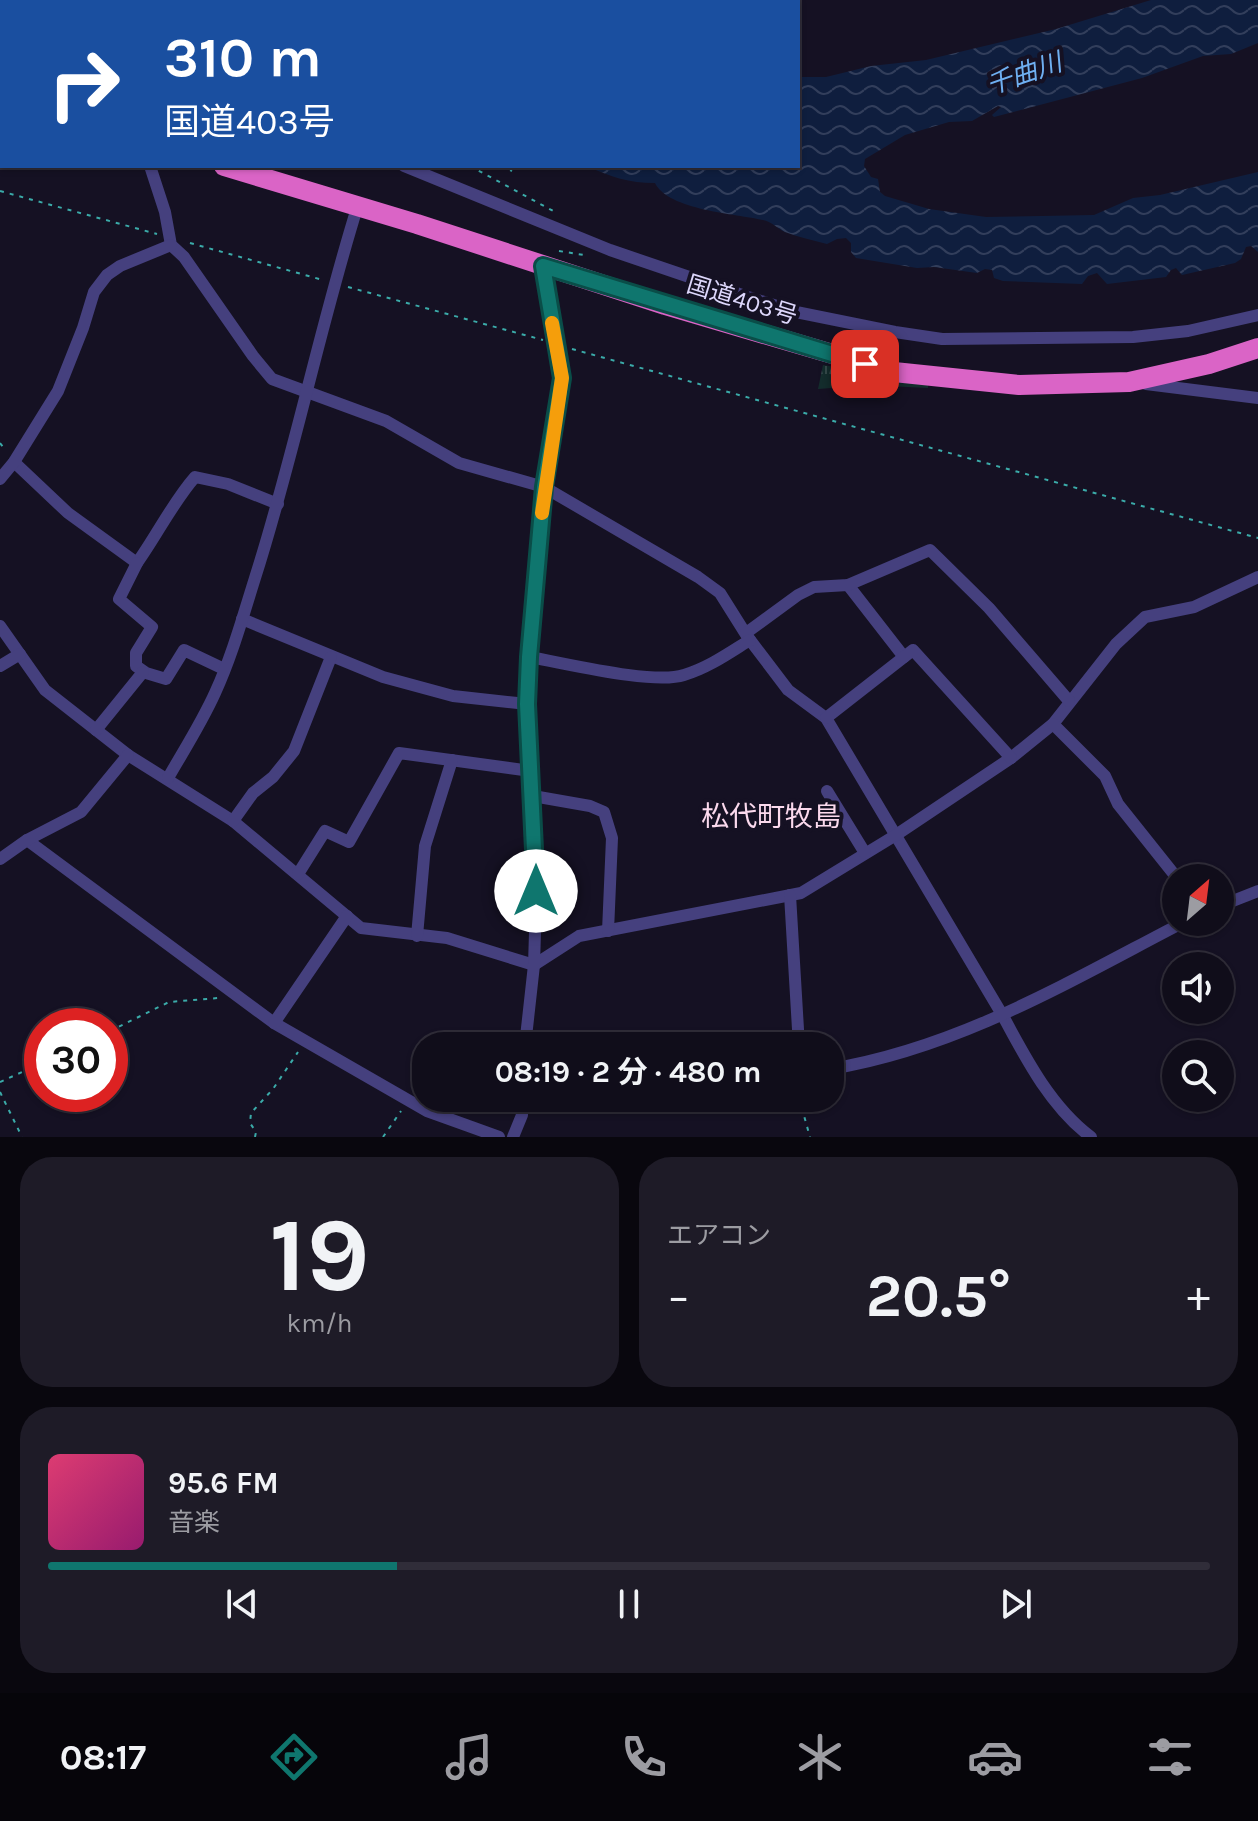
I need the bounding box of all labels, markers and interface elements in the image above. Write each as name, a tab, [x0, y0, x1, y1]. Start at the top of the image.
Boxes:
text: 310 m	[164, 25, 322, 90]
icon: right	[32, 32, 136, 136]
water label: 千曲川	[982, 46, 1069, 101]
text: 国道403号	[164, 101, 335, 143]
street label: 国道403号	[683, 270, 801, 330]
pin	[831, 330, 899, 398]
icon: arrive	[843, 342, 887, 386]
district label: 松代町牧島	[701, 800, 841, 833]
position arrow	[494, 849, 578, 933]
north arrow	[1162, 864, 1234, 936]
map controls	[1162, 864, 1234, 1112]
button: sound	[1162, 952, 1234, 1024]
speed limit sign: 30	[24, 1008, 128, 1112]
button: search	[1162, 1040, 1234, 1112]
text: 08:19 · 2 分 · 480 m	[495, 1054, 761, 1090]
text: 19	[269, 1195, 370, 1316]
text: エアコン	[667, 1220, 771, 1251]
text: 20.5°	[866, 1261, 1011, 1331]
text: −	[667, 1271, 690, 1322]
text: +	[1187, 1271, 1210, 1322]
text: km/h	[287, 1308, 352, 1339]
text: 95.6 FM	[168, 1465, 279, 1501]
text: 音楽	[168, 1507, 220, 1538]
icon: previous	[220, 1582, 264, 1626]
icon: pause	[607, 1582, 651, 1626]
icon: next	[994, 1582, 1038, 1626]
icon: directions	[266, 1729, 322, 1785]
icon: music	[441, 1729, 497, 1785]
icon: phone	[616, 1729, 672, 1785]
icon: climate	[792, 1729, 848, 1785]
icon: car	[967, 1729, 1023, 1785]
icon: filters	[1142, 1729, 1198, 1785]
text: 08:17	[60, 1736, 146, 1778]

